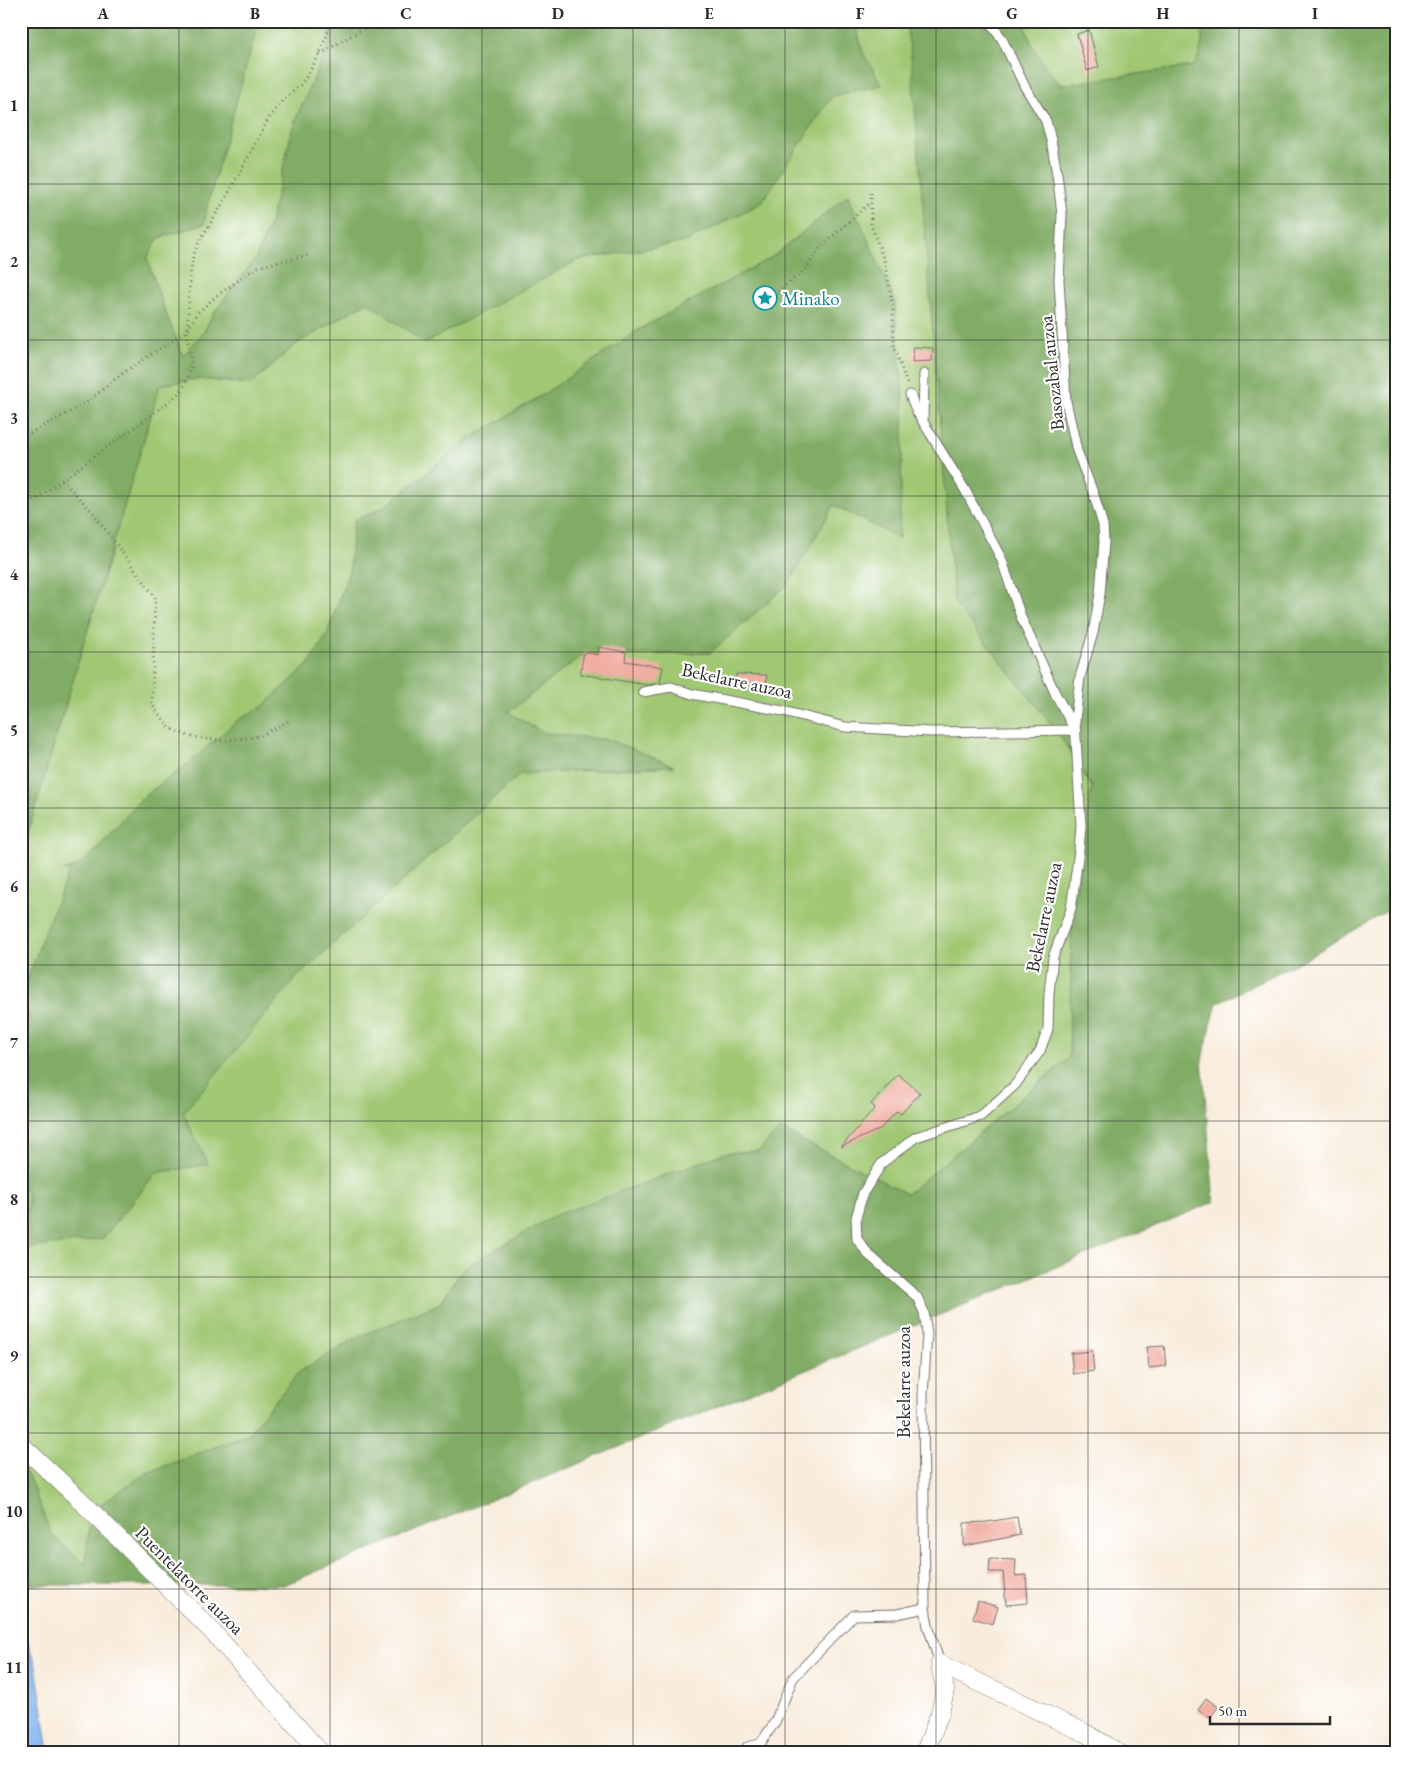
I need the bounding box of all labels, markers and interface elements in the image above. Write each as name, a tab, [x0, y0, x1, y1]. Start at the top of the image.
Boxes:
text: A	[96, 3, 109, 24]
text: B	[250, 3, 260, 24]
text: C	[400, 3, 412, 24]
text: D	[552, 3, 564, 24]
text: E	[704, 3, 714, 24]
text: F	[856, 3, 865, 24]
text: G	[1006, 3, 1018, 24]
text: H	[1157, 3, 1170, 24]
text: I	[1312, 3, 1318, 24]
text: 1	[10, 95, 18, 116]
text: 2	[10, 251, 19, 272]
place icon: Minako	[752, 285, 778, 311]
place label: Minako	[782, 286, 840, 311]
street label: Basozabal auzoa	[1033, 314, 1070, 432]
text: 3	[10, 408, 18, 429]
text: 4	[10, 564, 19, 585]
street label: Bekelarre auzoa	[679, 657, 795, 704]
text: 5	[10, 720, 18, 741]
street label: Bekelarre auzoa	[1020, 859, 1067, 975]
text: 6	[10, 876, 19, 897]
text: 7	[10, 1032, 19, 1053]
text: 8	[10, 1189, 18, 1210]
street label: Bekelarre auzoa	[891, 1325, 916, 1438]
text: 9	[10, 1345, 19, 1366]
text: 10	[6, 1501, 23, 1522]
street label: Puentelatorre auzoa	[130, 1521, 250, 1640]
text: 11	[6, 1657, 22, 1678]
scale bar	[1210, 1693, 1330, 1725]
text: 50 m	[1218, 1701, 1247, 1720]

